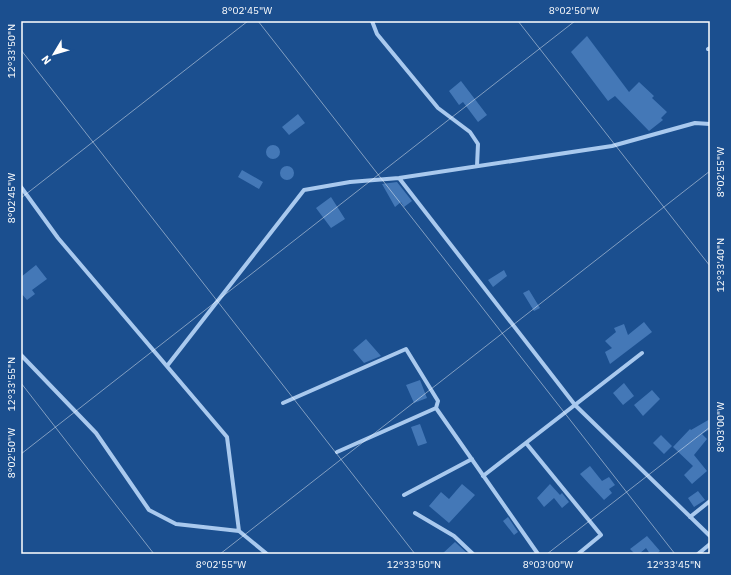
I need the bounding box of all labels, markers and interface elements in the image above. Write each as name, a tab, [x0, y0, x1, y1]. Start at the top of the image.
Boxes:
text: 8°02'45"W	[222, 4, 272, 17]
text: 8°02'50"W	[549, 4, 599, 17]
text: 12°33'50"N	[5, 24, 18, 78]
north arrow	[34, 34, 74, 74]
text: N	[38, 53, 54, 68]
text: 8°02'55"W	[714, 147, 727, 197]
text: 8°02'45"W	[5, 173, 18, 223]
text: 12°33'40"N	[714, 238, 727, 292]
text: 12°33'55"N	[5, 357, 18, 411]
text: 8°03'00"W	[714, 402, 727, 452]
text: 8°02'50"W	[5, 428, 18, 478]
text: 8°02'55"W	[196, 558, 246, 571]
text: 12°33'50"N	[387, 558, 441, 571]
text: 8°03'00"W	[523, 558, 573, 571]
text: 12°33'45"N	[647, 558, 701, 571]

